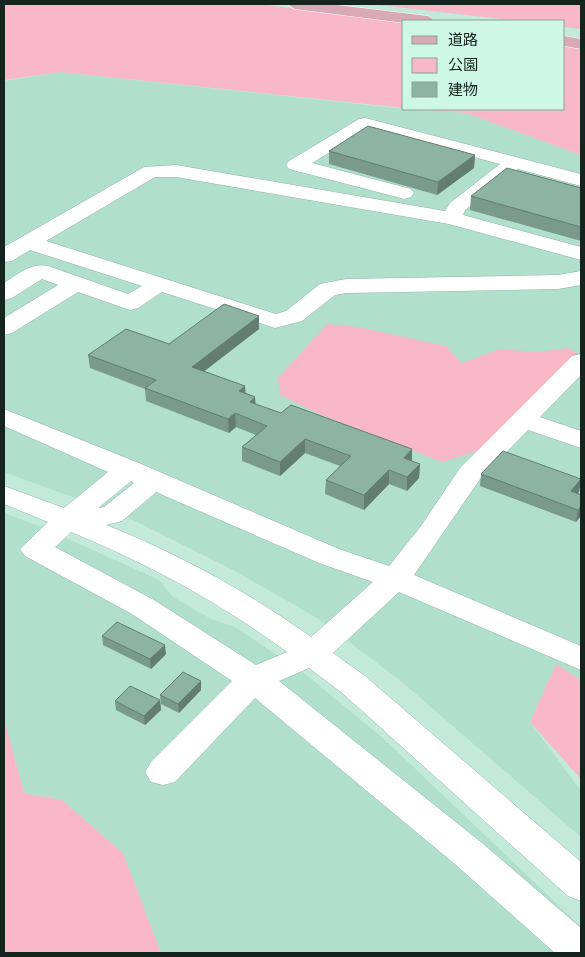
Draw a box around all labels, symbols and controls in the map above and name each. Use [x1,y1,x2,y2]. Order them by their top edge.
legend [402,20,565,110]
text: 道路 [448,31,478,49]
text: 公園 [448,56,478,74]
text: 建物 [448,81,478,99]

